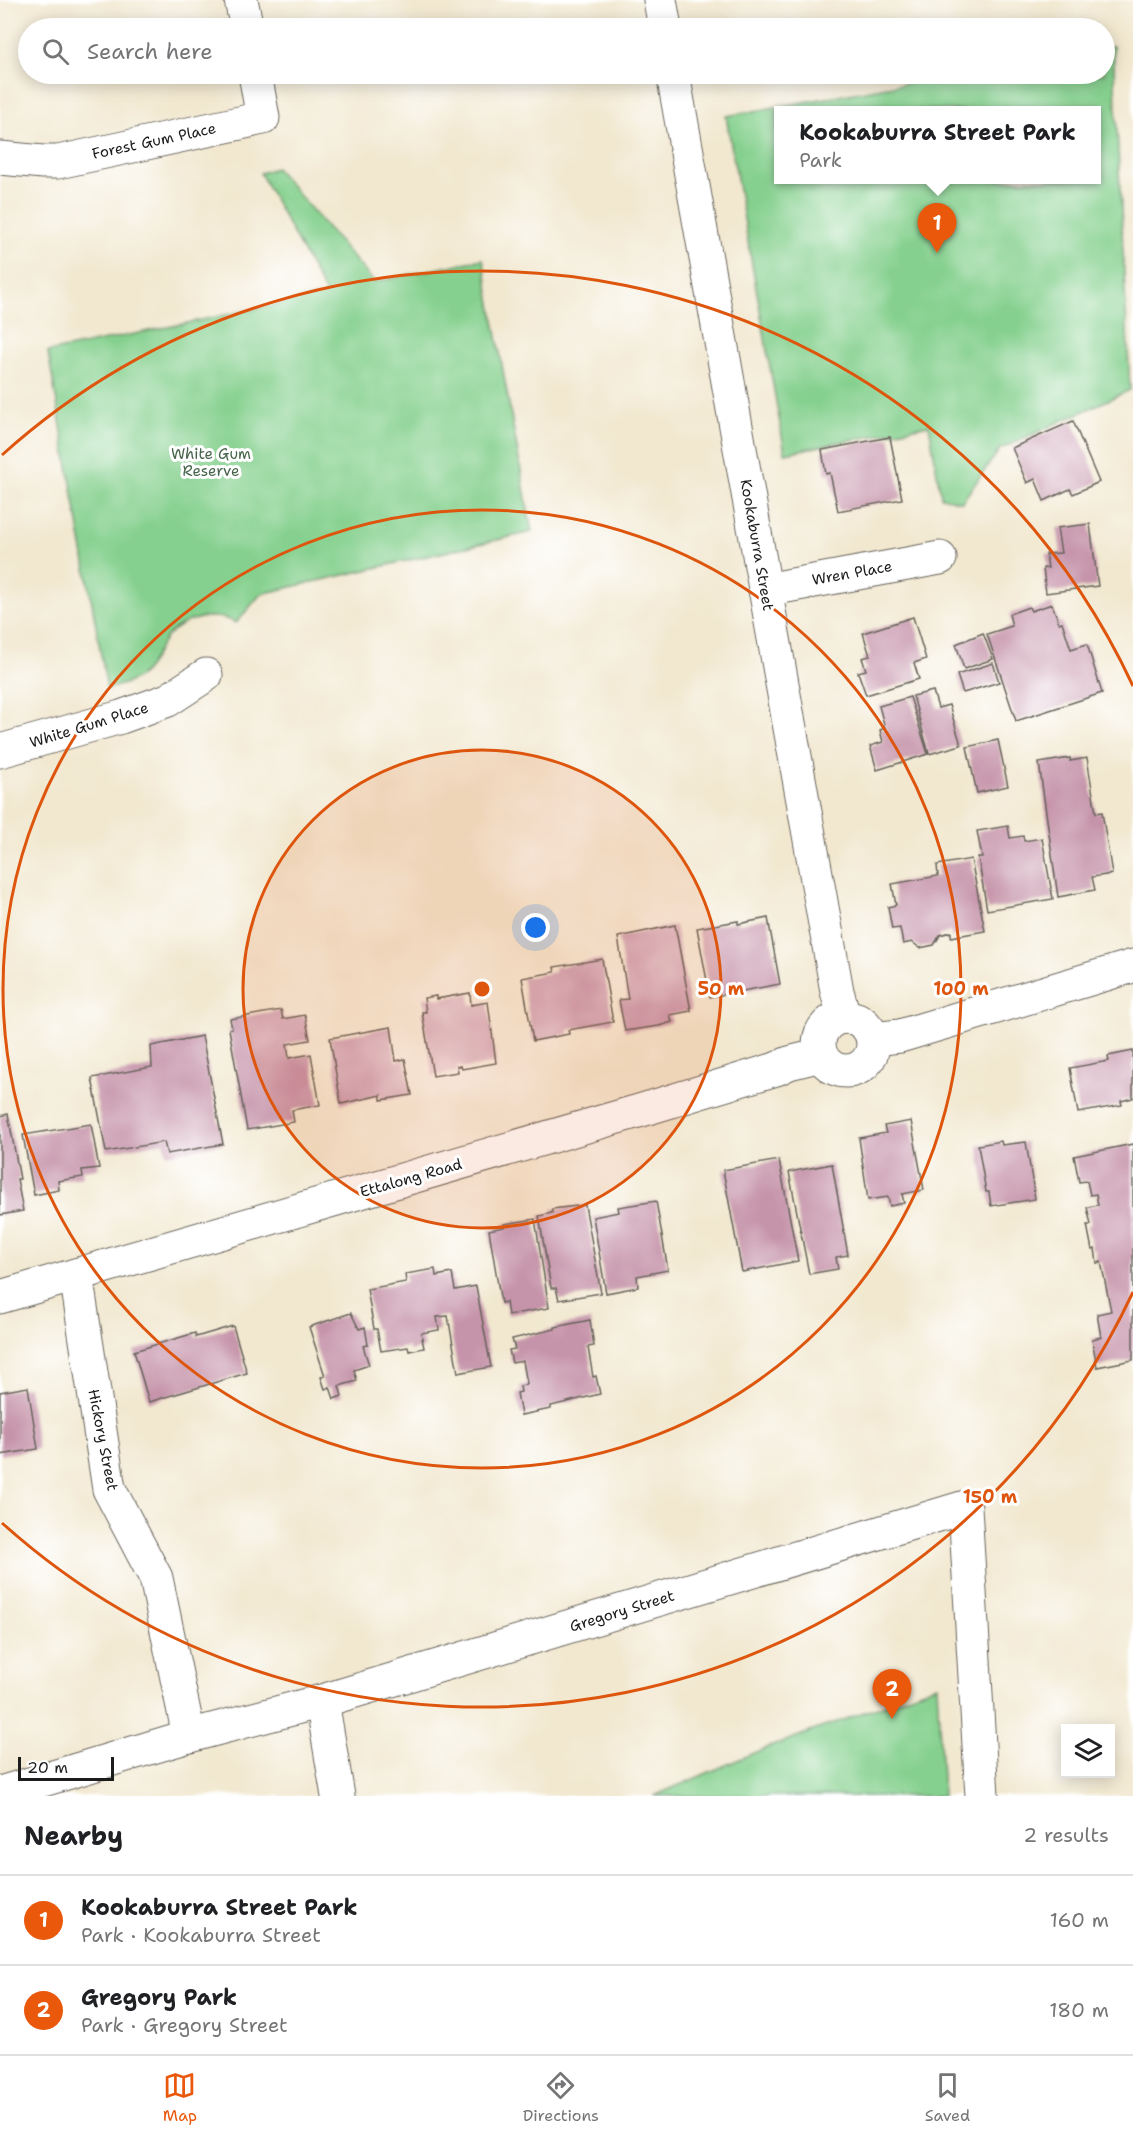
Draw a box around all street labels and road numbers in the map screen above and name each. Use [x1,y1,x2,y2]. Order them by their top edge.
street label: Forest Gum Place [90,118,218,164]
street label: Kookaburra Street [736,478,778,612]
street label: Wren Place [810,556,894,590]
street label: White Gum Place [27,697,151,753]
street label: Ettalong Road [358,1154,465,1202]
street label: Hickory Street [83,1387,123,1493]
street label: Gregory Street [567,1586,677,1636]

